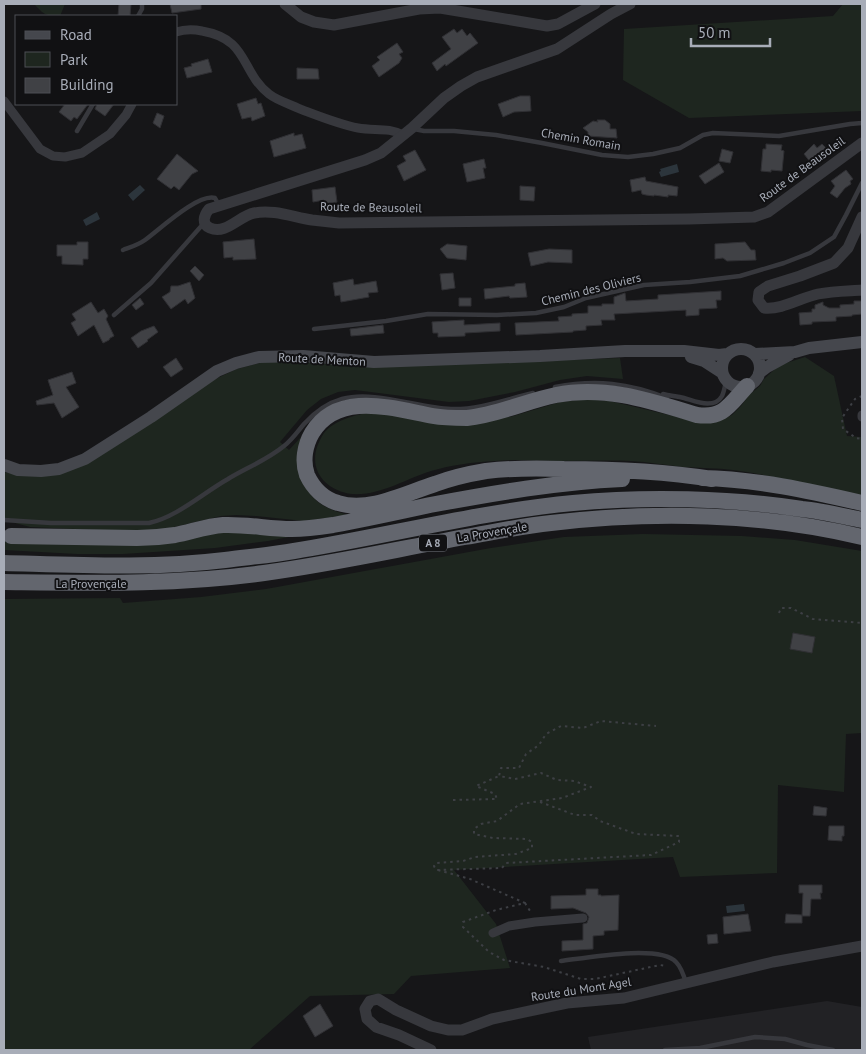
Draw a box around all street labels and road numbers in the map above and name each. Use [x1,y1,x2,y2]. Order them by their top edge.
street label: Chemin Romain [540,125,622,153]
street label: Route de Beausoleil [756,133,848,205]
street label: Route de Beausoleil [320,199,423,215]
street label: Chemin des Oliviers [540,269,642,309]
street label: Route de Menton [278,349,366,369]
street label: La Provençale [456,518,528,546]
road number: A 8 [419,534,447,552]
street label: La Provençale [55,576,127,591]
street label: Route du Mont Agel [530,974,633,1004]

